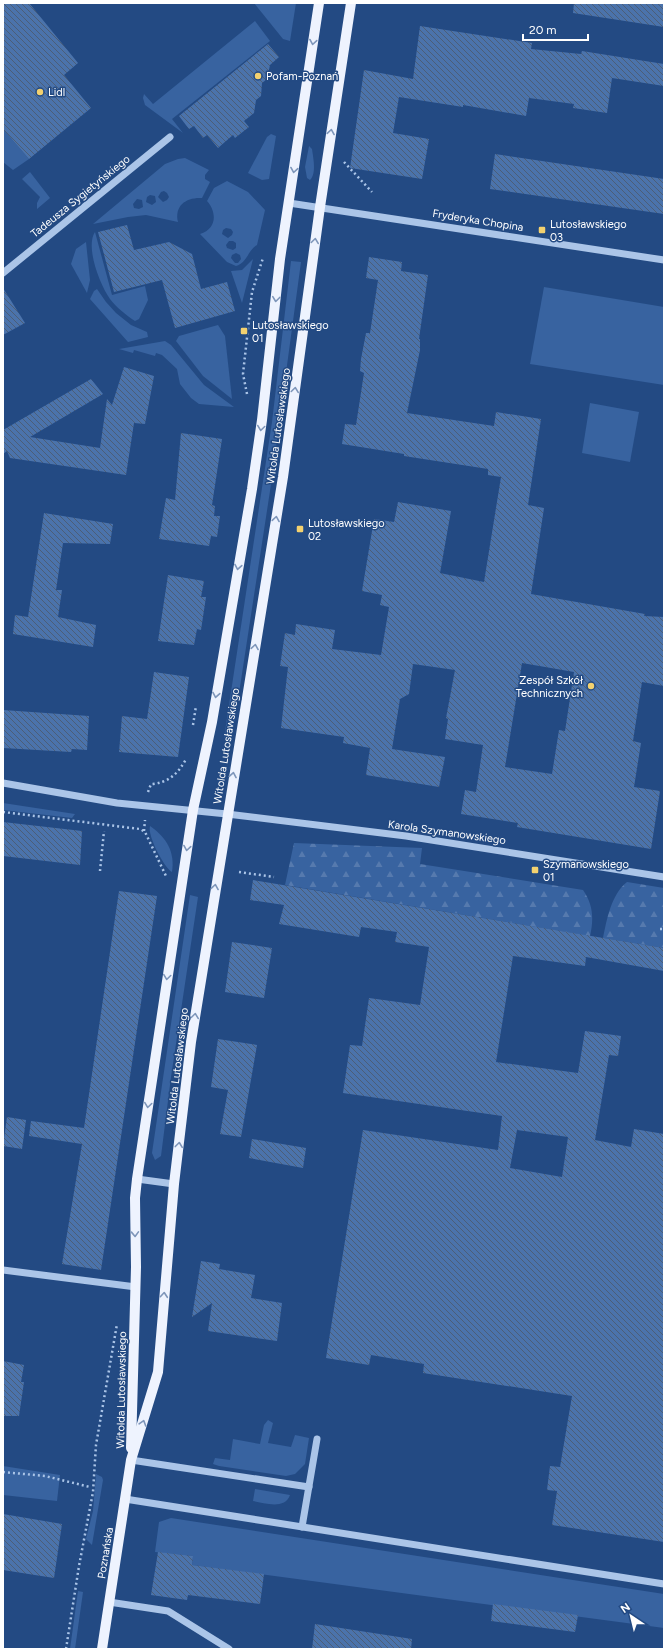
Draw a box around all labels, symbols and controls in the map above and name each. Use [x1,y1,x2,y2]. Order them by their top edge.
scale bar [523,16,588,42]
text: 20 m [529,23,557,37]
one-way arrow [309,38,318,45]
place label: Pofam-Poznań [266,70,338,83]
marker: Pofam-Poznań [253,71,263,81]
place label: Lidl [48,86,65,99]
marker: Lidl [35,87,45,97]
one-way arrow [326,129,335,135]
street label: Tadeusza Sygietyńskiego [28,152,133,240]
one-way arrow [290,167,299,173]
street label: Fryderyka Chopina [431,207,524,234]
place label: Lutosławskiego 03 [550,218,627,244]
marker: Lutosławskiego 03 [537,225,547,235]
one-way arrow [310,238,319,244]
one-way arrow [271,296,280,302]
place label: Lutosławskiego 01 [252,319,329,345]
marker: Lutosławskiego 01 [239,326,249,336]
street label: Witolda Lutosławskiego [264,367,293,485]
one-way arrow [290,387,299,393]
one-way arrow [257,425,266,431]
one-way arrow [271,516,280,522]
place label: Lutosławskiego 02 [308,517,385,543]
marker: Lutosławskiego 02 [295,524,305,534]
one-way arrow [235,563,243,570]
one-way arrow [250,644,258,650]
place label: Zespół Szkół Technicznych [516,674,583,700]
marker: Zespół Szkół Technicznych [586,681,596,691]
street label: Witolda Lutosławskiego [211,687,242,805]
one-way arrow [213,692,221,698]
one-way arrow [229,772,237,778]
street label: Karola Szymanowskiego [387,818,507,847]
one-way arrow [183,845,192,851]
place label: Szymanowskiego 01 [543,858,629,884]
marker: Szymanowskiego 01 [530,865,540,875]
one-way arrow [210,884,219,891]
one-way arrow [163,974,172,980]
street label: Witolda Lutosławskiego [164,1007,191,1125]
one-way arrow [190,1013,199,1019]
one-way arrow [144,1102,153,1109]
one-way arrow [174,1142,183,1148]
one-way arrow [131,1231,139,1237]
one-way arrow [160,1292,169,1298]
street label: Witolda Lutosławskiego [114,1331,129,1449]
one-way arrow [138,1420,147,1427]
street label: Poznańska [95,1526,116,1580]
north arrow [611,1596,651,1636]
text: N [618,1600,633,1616]

